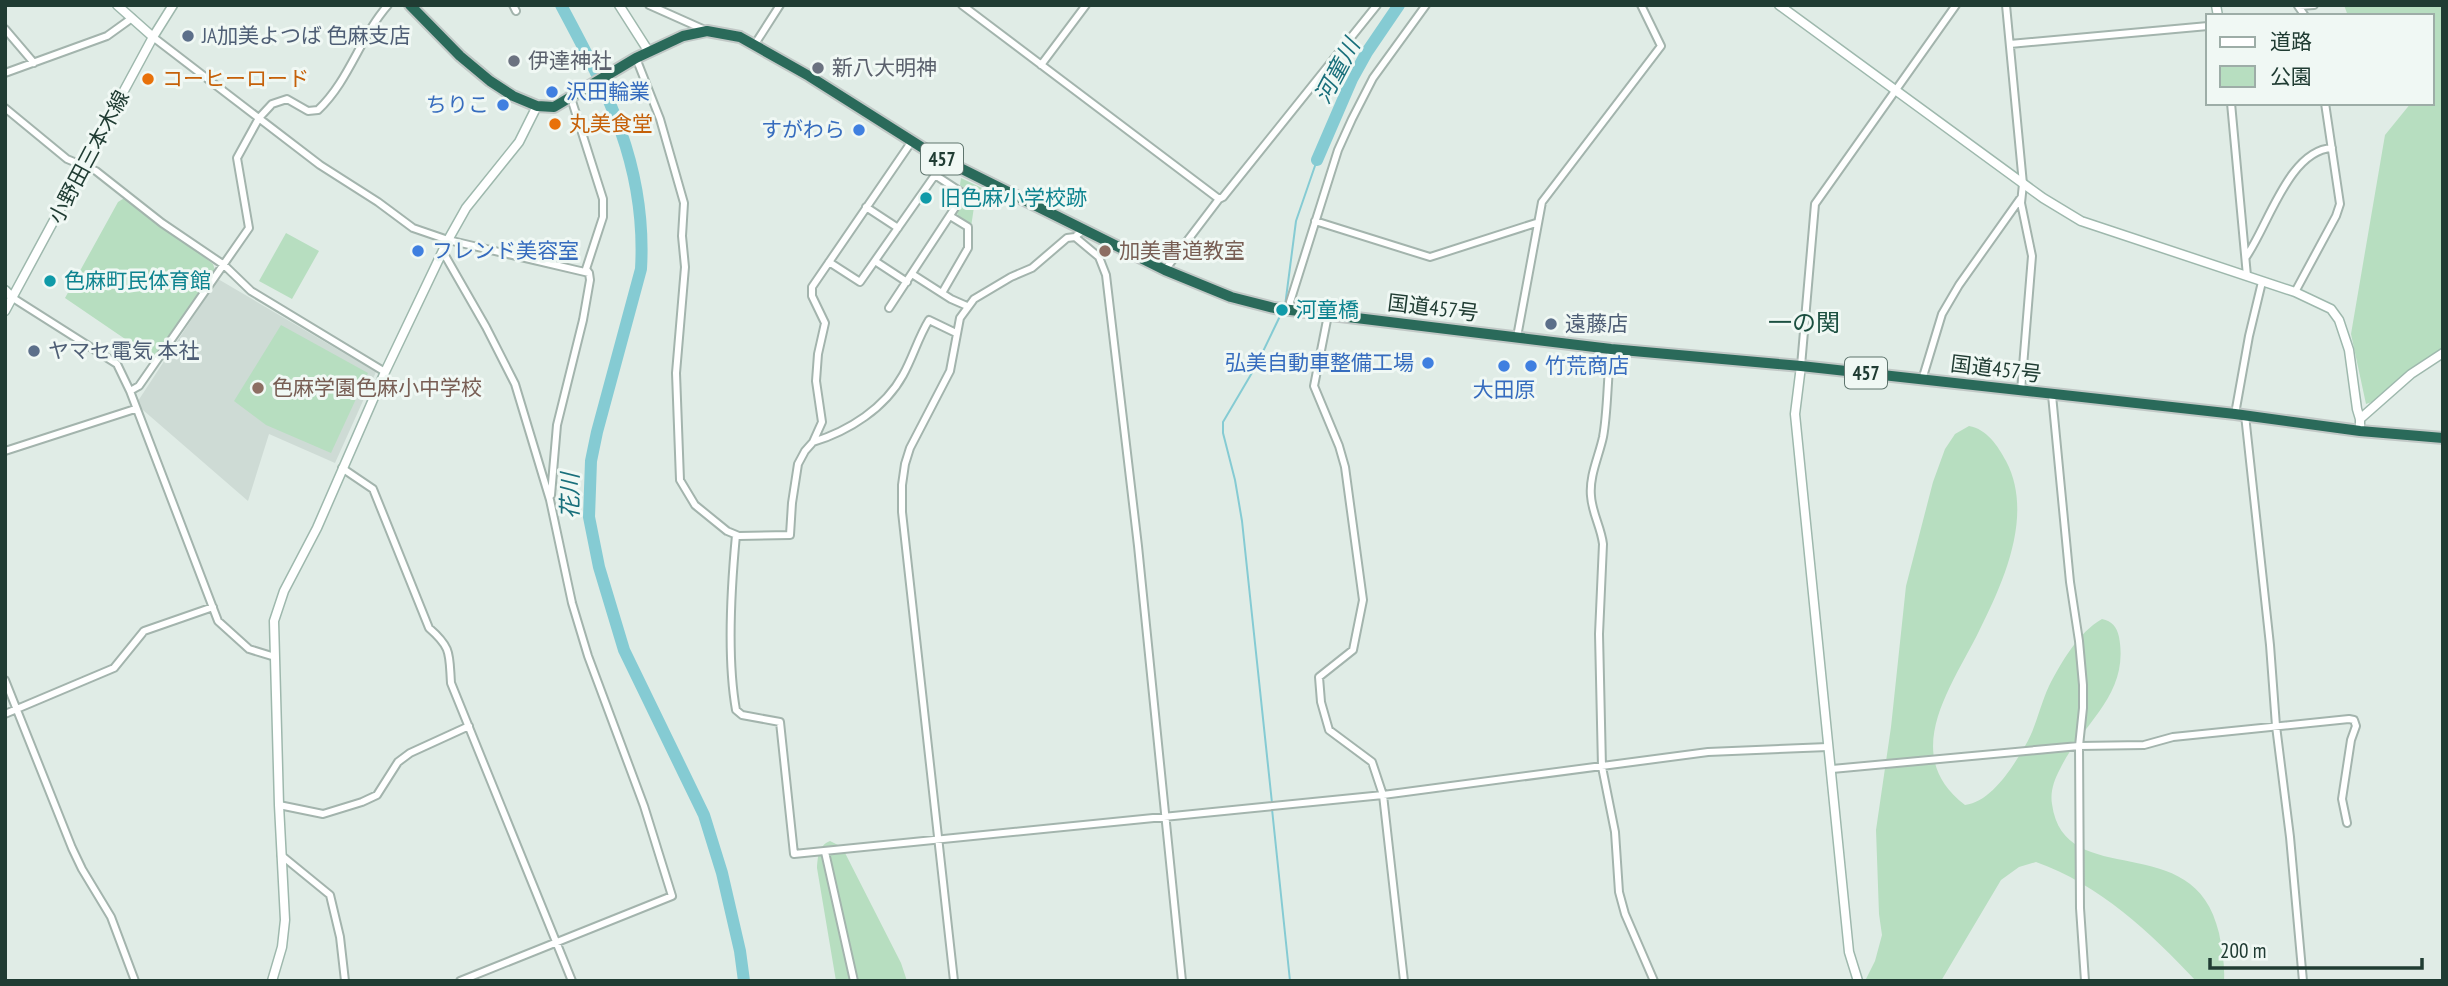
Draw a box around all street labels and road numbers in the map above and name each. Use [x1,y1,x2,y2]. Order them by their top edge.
street label: 小野田三本木線 [42,86,135,228]
road number: 457 [921,144,963,174]
street label: 国道457号 [1386,289,1480,326]
street label: 国道457号 [1949,350,2043,387]
road number: 457 [1845,358,1887,388]

